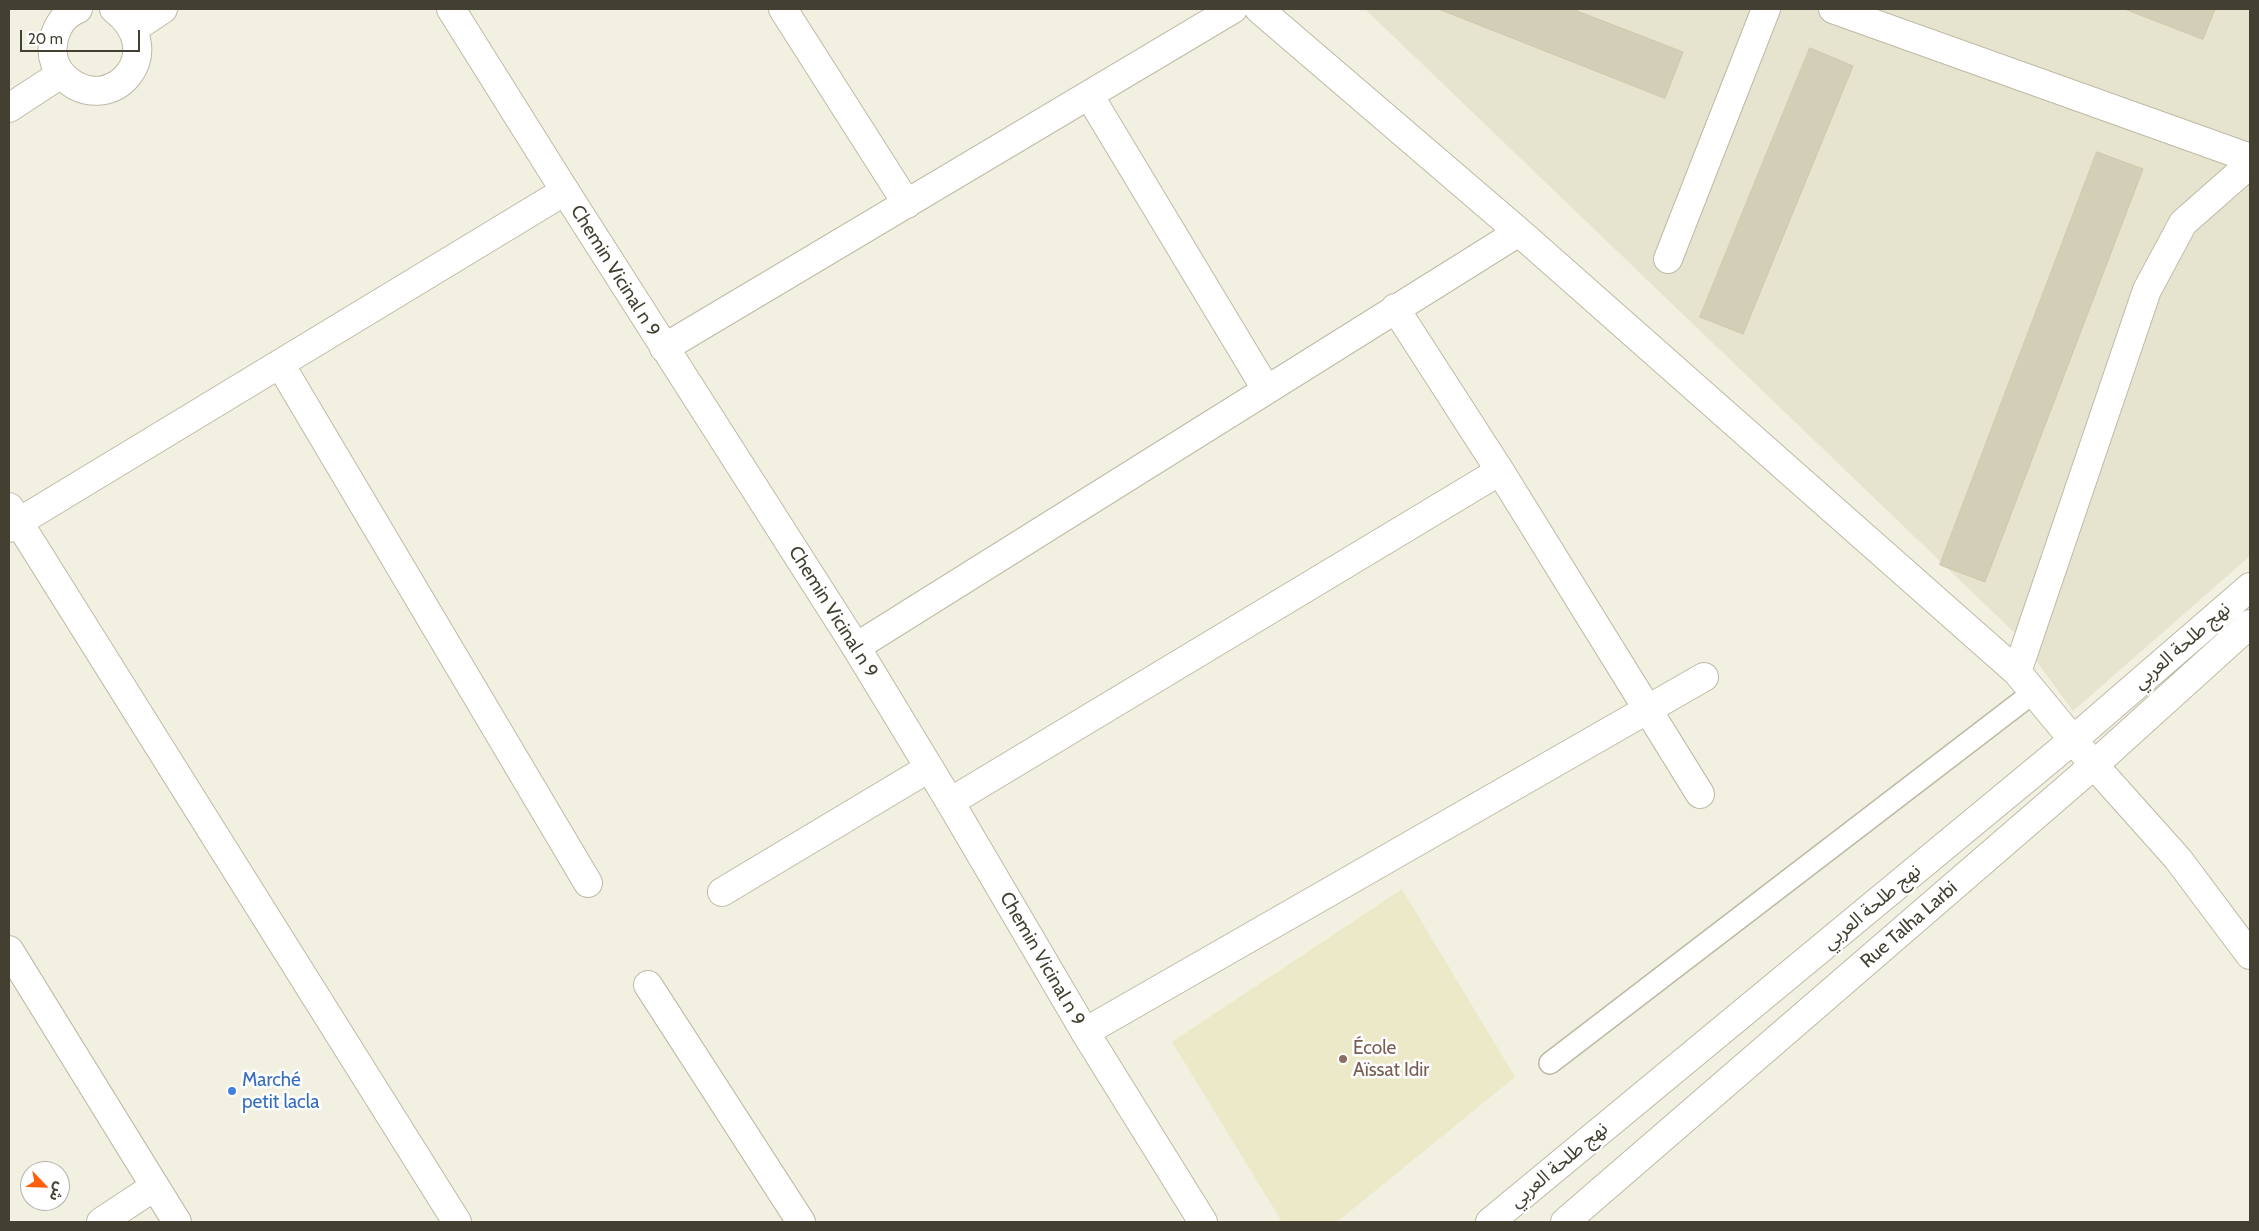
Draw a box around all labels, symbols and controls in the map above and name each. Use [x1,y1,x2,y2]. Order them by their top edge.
scale bar [22,20,142,52]
text: 20 m [28,30,63,48]
street label: Chemin Vicinal n 9 [565,201,665,341]
street label: Chemin Vicinal n 9 [783,542,883,682]
street label: نهج طلحة العربي [2129,598,2235,694]
street label: نهج طلحة العربي [1818,859,1926,955]
street label: Rue Talha Larbi [1856,877,1962,973]
street label: Chemin Vicinal n 9 [994,888,1090,1030]
place label: École Aïssat Idir [1353,1037,1429,1081]
marker: École Aïssat Idir [1337,1053,1349,1065]
place label: Marché petit lacla [242,1069,319,1113]
marker: Marché petit lacla [226,1085,238,1097]
street label: نهج طلحة العربي [1505,1117,1613,1213]
north arrow [20,1161,70,1211]
text: ش [46,1179,70,1204]

